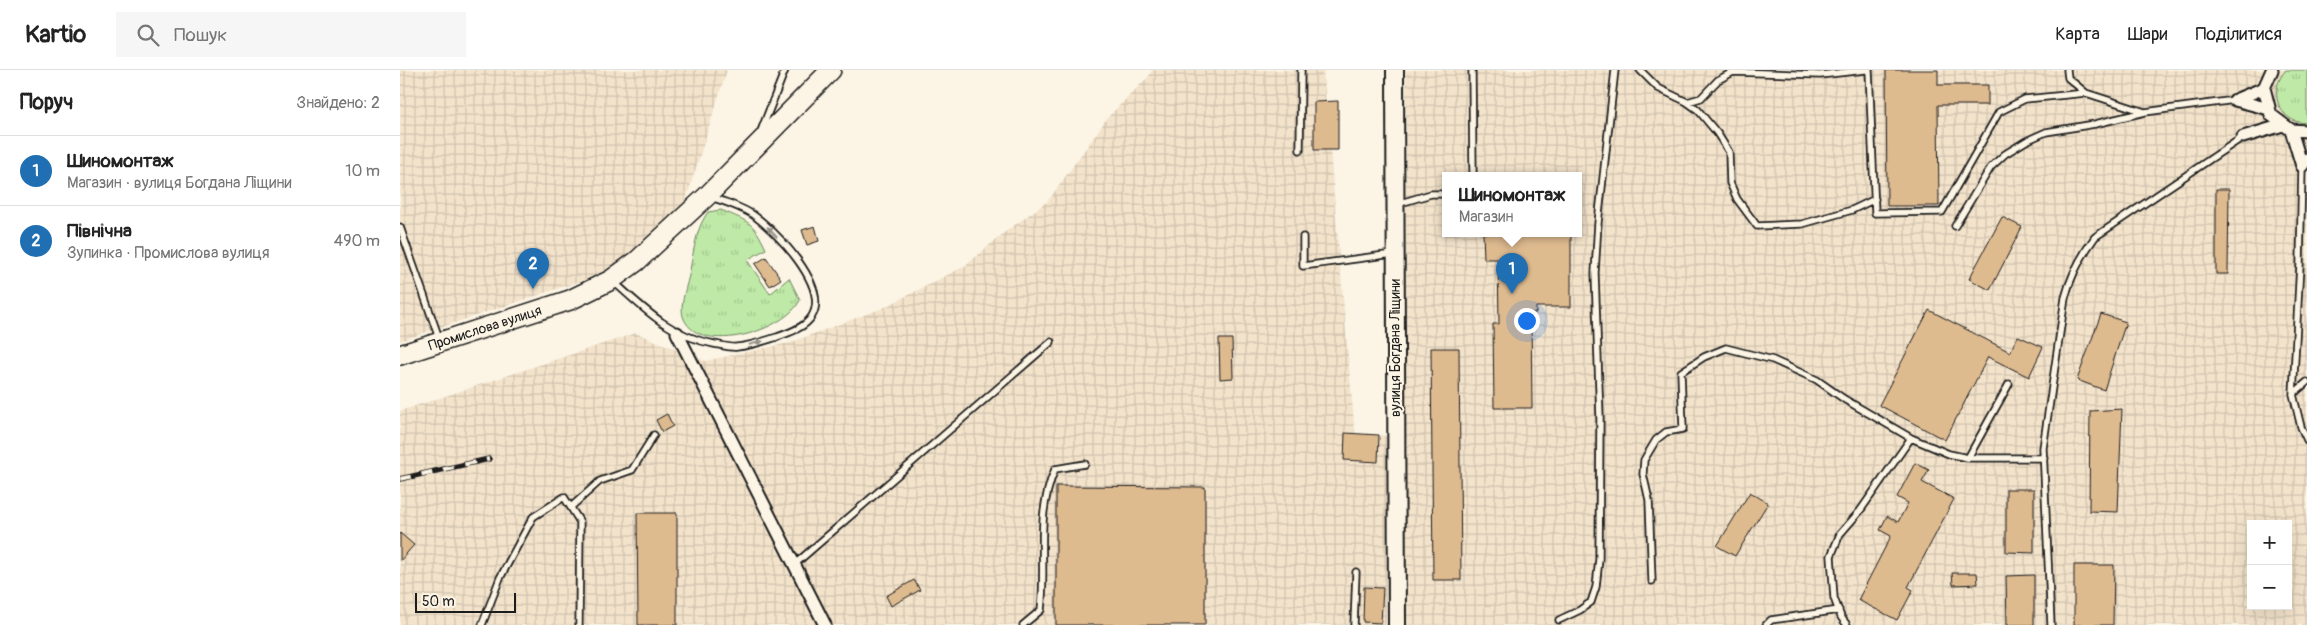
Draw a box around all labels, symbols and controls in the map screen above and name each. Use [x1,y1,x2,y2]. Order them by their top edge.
search box [116,12,466,57]
text: Kartio [25,20,86,49]
icon: search [134,21,162,49]
text: Пошук [174,23,227,47]
text: Карта [2055,23,2100,46]
text: Шари [2128,23,2167,46]
text: Поділитися [2195,23,2282,46]
text: Поруч [20,89,73,116]
text: Знайдено: 2 [297,93,380,113]
text: Шиномонтаж [67,149,173,173]
text: 1 [33,161,39,181]
text: 10 m [345,161,380,181]
popup [1442,172,1582,237]
text: Магазин · вулиця Богдана Ліщини [67,173,292,193]
text: Шиномонтаж [1459,183,1565,207]
text: Магазин [1459,207,1513,227]
text: Північна [67,219,132,243]
one-way arrow [766,226,778,238]
text: 2 [32,231,40,251]
text: 490 m [334,231,380,251]
text: Зупинка · Промислова вулиця [67,243,270,263]
pin: 2 [517,248,549,289]
pin: 1 [1496,253,1528,294]
street label: вулиця Богдана Ліщини [1387,279,1404,417]
street label: Промислова вулиця [426,302,544,354]
your location [1514,308,1540,334]
one-way arrow [749,339,764,347]
map controls [2247,520,2292,610]
button: + [2247,520,2292,565]
button: − [2247,565,2292,610]
scale bar [415,590,516,613]
text: 50 m [422,593,455,610]

